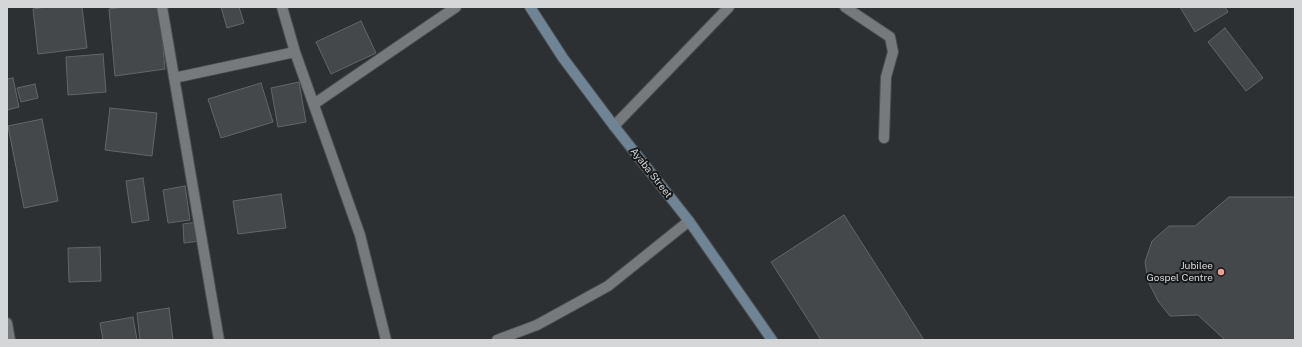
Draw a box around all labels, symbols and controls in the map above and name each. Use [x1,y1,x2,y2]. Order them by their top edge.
street label: Ayaba Street [628,146,674,200]
place label: Jubilee Gospel Centre [1146,260,1213,284]
marker: Jubilee Gospel Centre [1216,267,1226,277]

